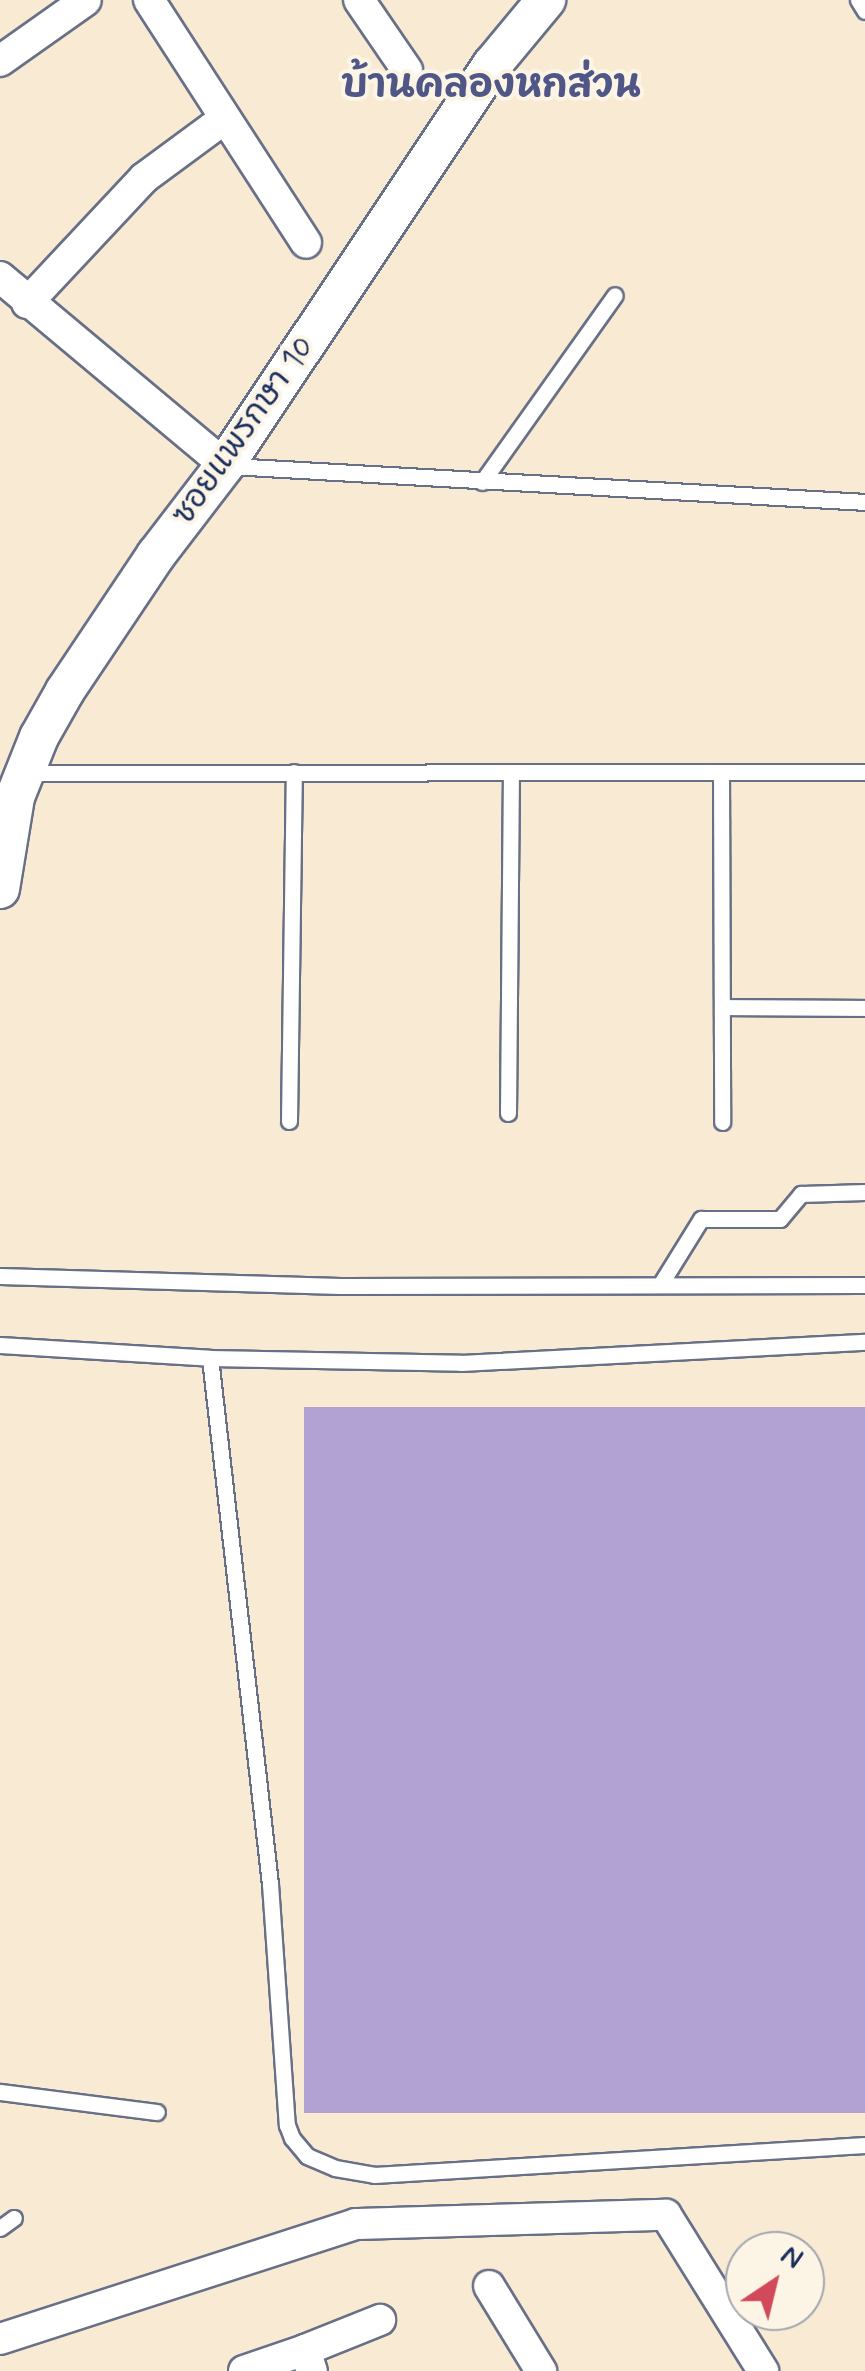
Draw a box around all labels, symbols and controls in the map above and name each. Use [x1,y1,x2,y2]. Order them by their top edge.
district label: บ้านคลองหกส่วน [341,63,641,109]
street label: ซอยแพรกษา 10 [165,329,323,533]
north arrow [725,2231,825,2331]
text: N [773,2237,810,2278]

